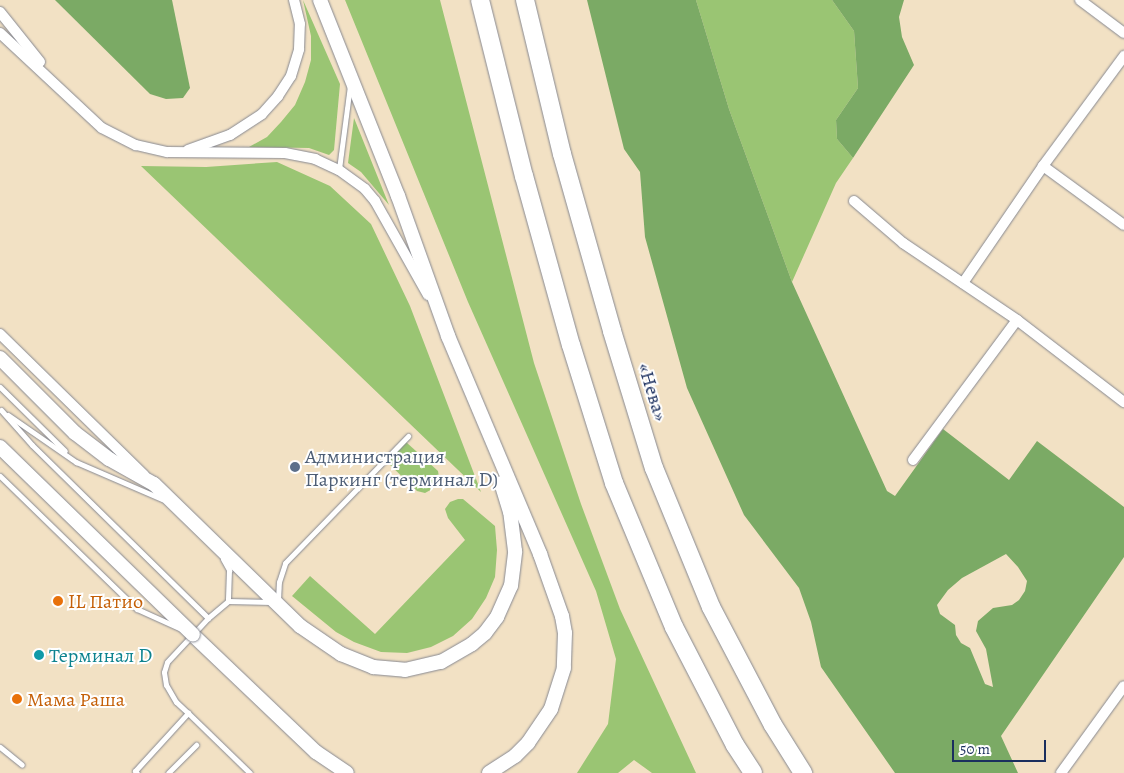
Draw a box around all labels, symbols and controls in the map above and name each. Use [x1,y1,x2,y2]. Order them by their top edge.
street label: «Нева» [633,360,673,424]
place label: Администрация Паркинг (терминал D) [305,444,498,491]
marker: Администрация Паркинг (терминал D) [289,461,301,473]
place label: IL Патио [68,589,143,613]
marker: IL Патио [52,595,64,607]
place label: Терминал D [49,643,152,667]
marker: Терминал D [33,649,45,661]
place label: Мама Раша [27,687,125,711]
marker: Мама Раша [11,693,23,705]
scale bar [954,730,1048,762]
text: 50 m [960,739,990,759]

